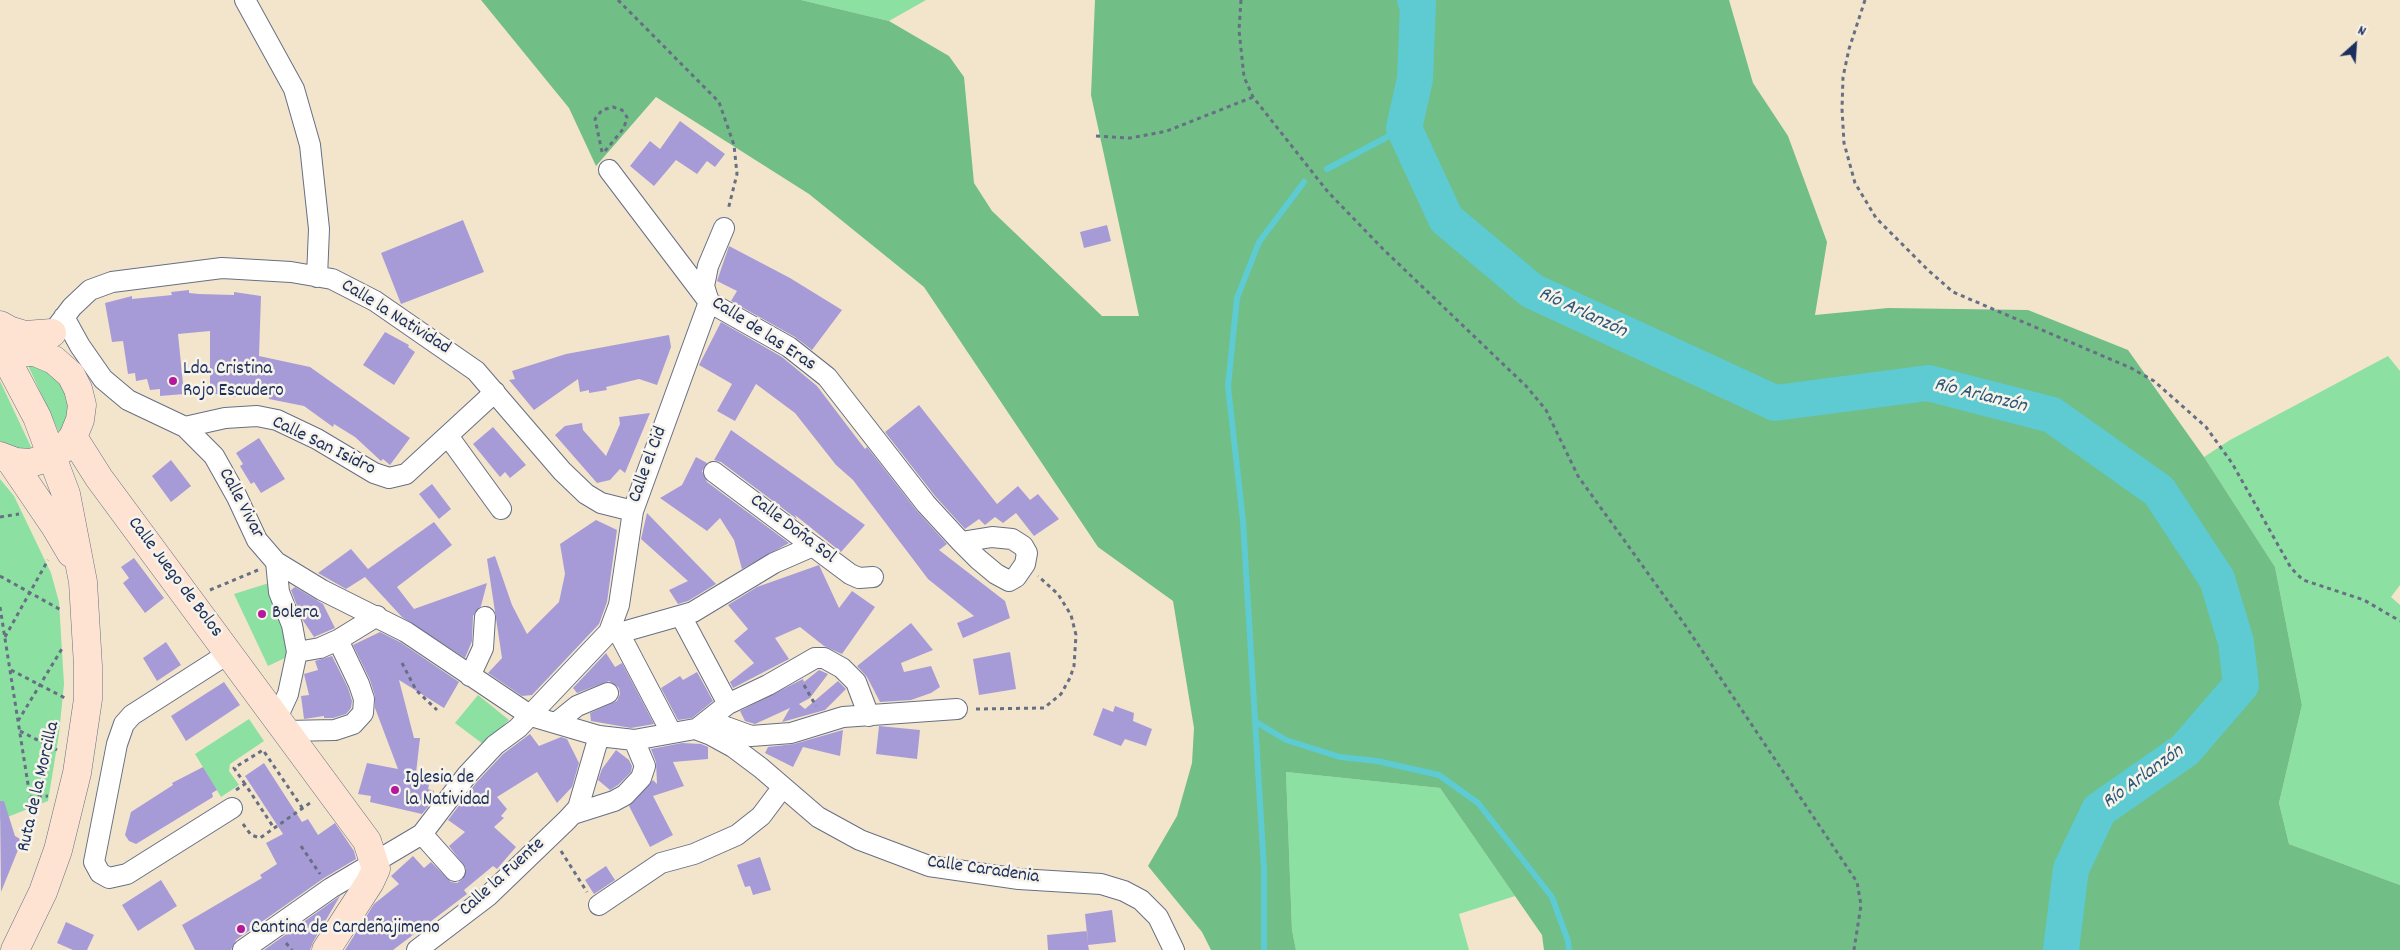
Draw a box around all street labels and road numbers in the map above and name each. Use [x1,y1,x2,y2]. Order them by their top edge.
street label: Calle la Natividad [336,275,454,361]
street label: Calle de las Eras [706,293,820,377]
street label: Calle San Isidro [268,412,378,482]
street label: Calle el Cid [625,424,673,506]
street label: Calle Vivar [212,465,268,543]
street label: Calle Doña Sol [745,490,839,570]
street label: Calle Juego de Bolos [121,513,227,643]
street label: Ruta de la Morcilla [14,720,66,854]
street label: Calle la Fuente [456,834,550,922]
street label: Calle Caradenia [926,852,1040,890]

